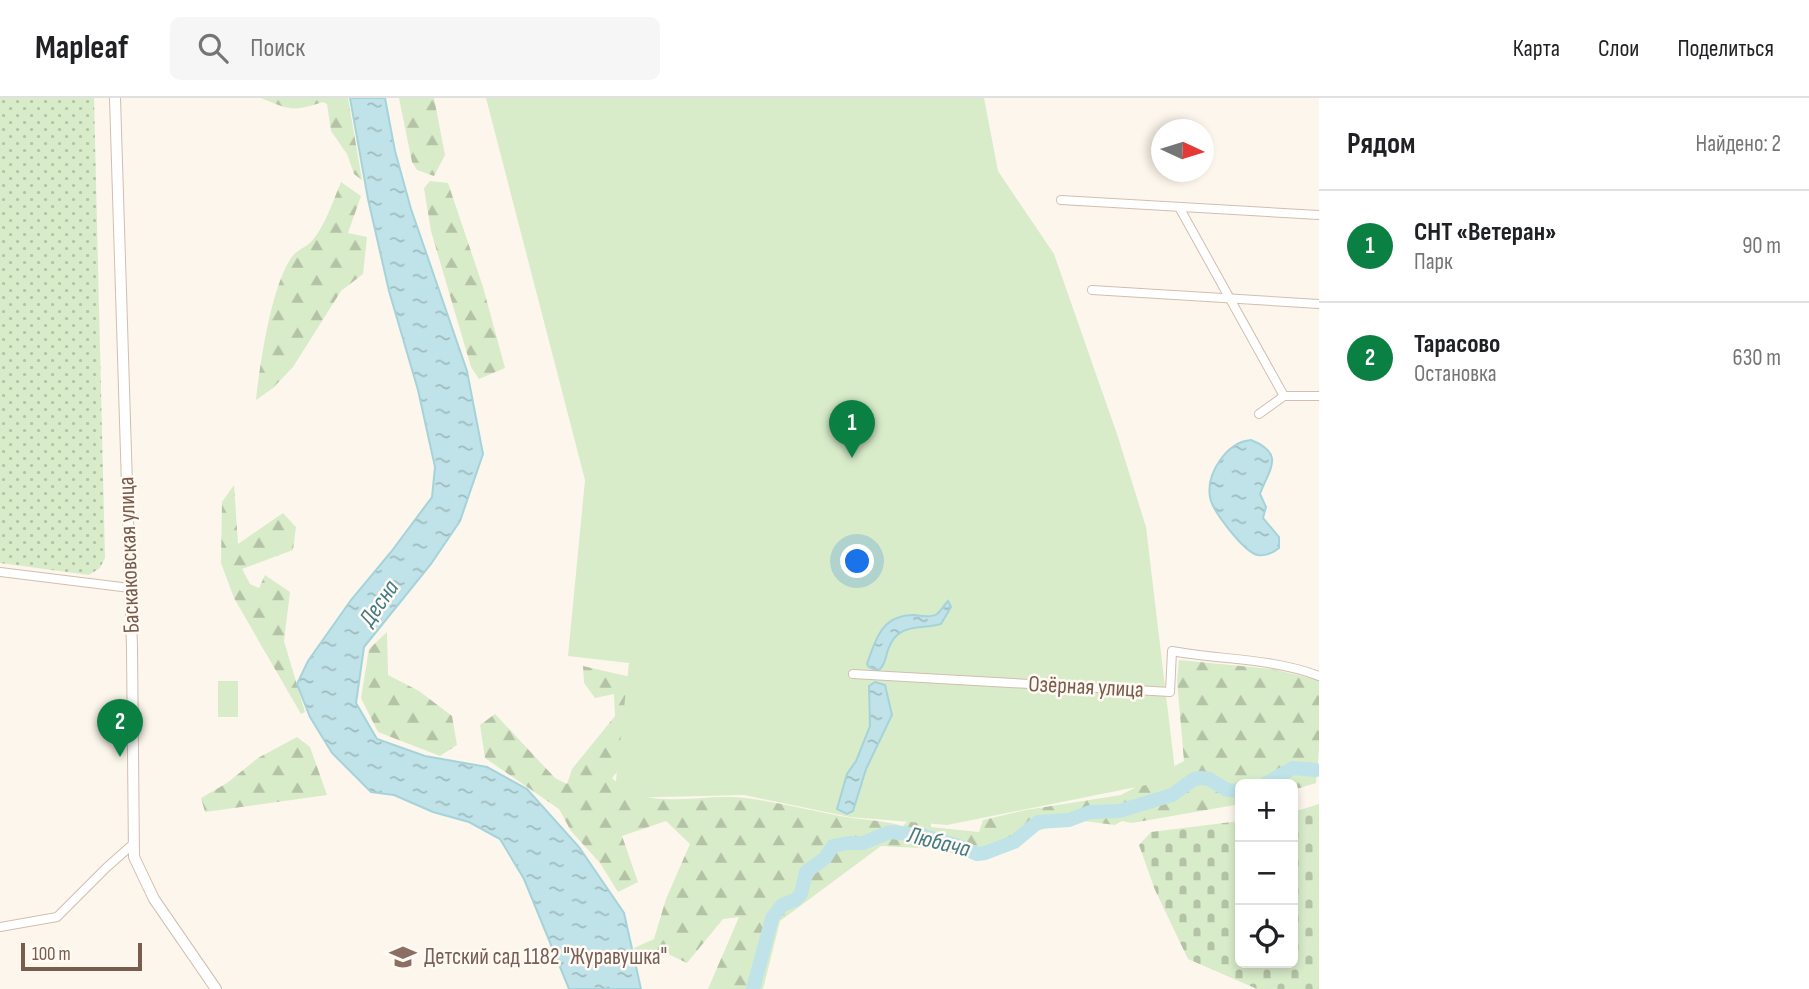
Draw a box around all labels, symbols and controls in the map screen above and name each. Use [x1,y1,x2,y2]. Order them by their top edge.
search box [170,17,660,80]
text: Mapleaf [35,28,128,68]
icon: search [194,29,232,67]
text: Поиск [250,33,305,64]
text: Карта [1513,34,1560,63]
text: Слои [1598,34,1639,63]
text: Поделиться [1677,34,1774,63]
north arrow [1151,119,1214,182]
text: Рядом [1347,126,1415,162]
text: Найдено: 2 [1695,130,1781,158]
text: СНТ «Ветеран» [1414,217,1556,248]
text: 1 [1365,232,1375,260]
text: 90 m [1742,232,1781,260]
text: Парк [1414,248,1453,276]
text: Тарасово [1414,329,1500,360]
text: 2 [1365,344,1375,372]
text: 630 m [1733,344,1781,372]
text: Остановка [1414,360,1497,388]
pin: 1 [829,400,875,458]
street label: Баскаковская улица [112,476,146,634]
your location [840,544,874,578]
water label: Десна [352,574,405,632]
street label: Озёрная улица [1028,670,1144,704]
pin: 2 [97,699,143,757]
map controls [1235,779,1298,968]
button: + [1235,779,1298,842]
water label: Любача [904,820,973,864]
button: − [1235,842,1298,905]
button: locate [1235,905,1298,968]
scale bar [21,940,142,972]
school or university icon: Детский сад 1182 "Журавушка" [388,942,418,972]
text: 100 m [32,943,71,966]
place label: Детский сад 1182 "Журавушка" [424,943,667,971]

